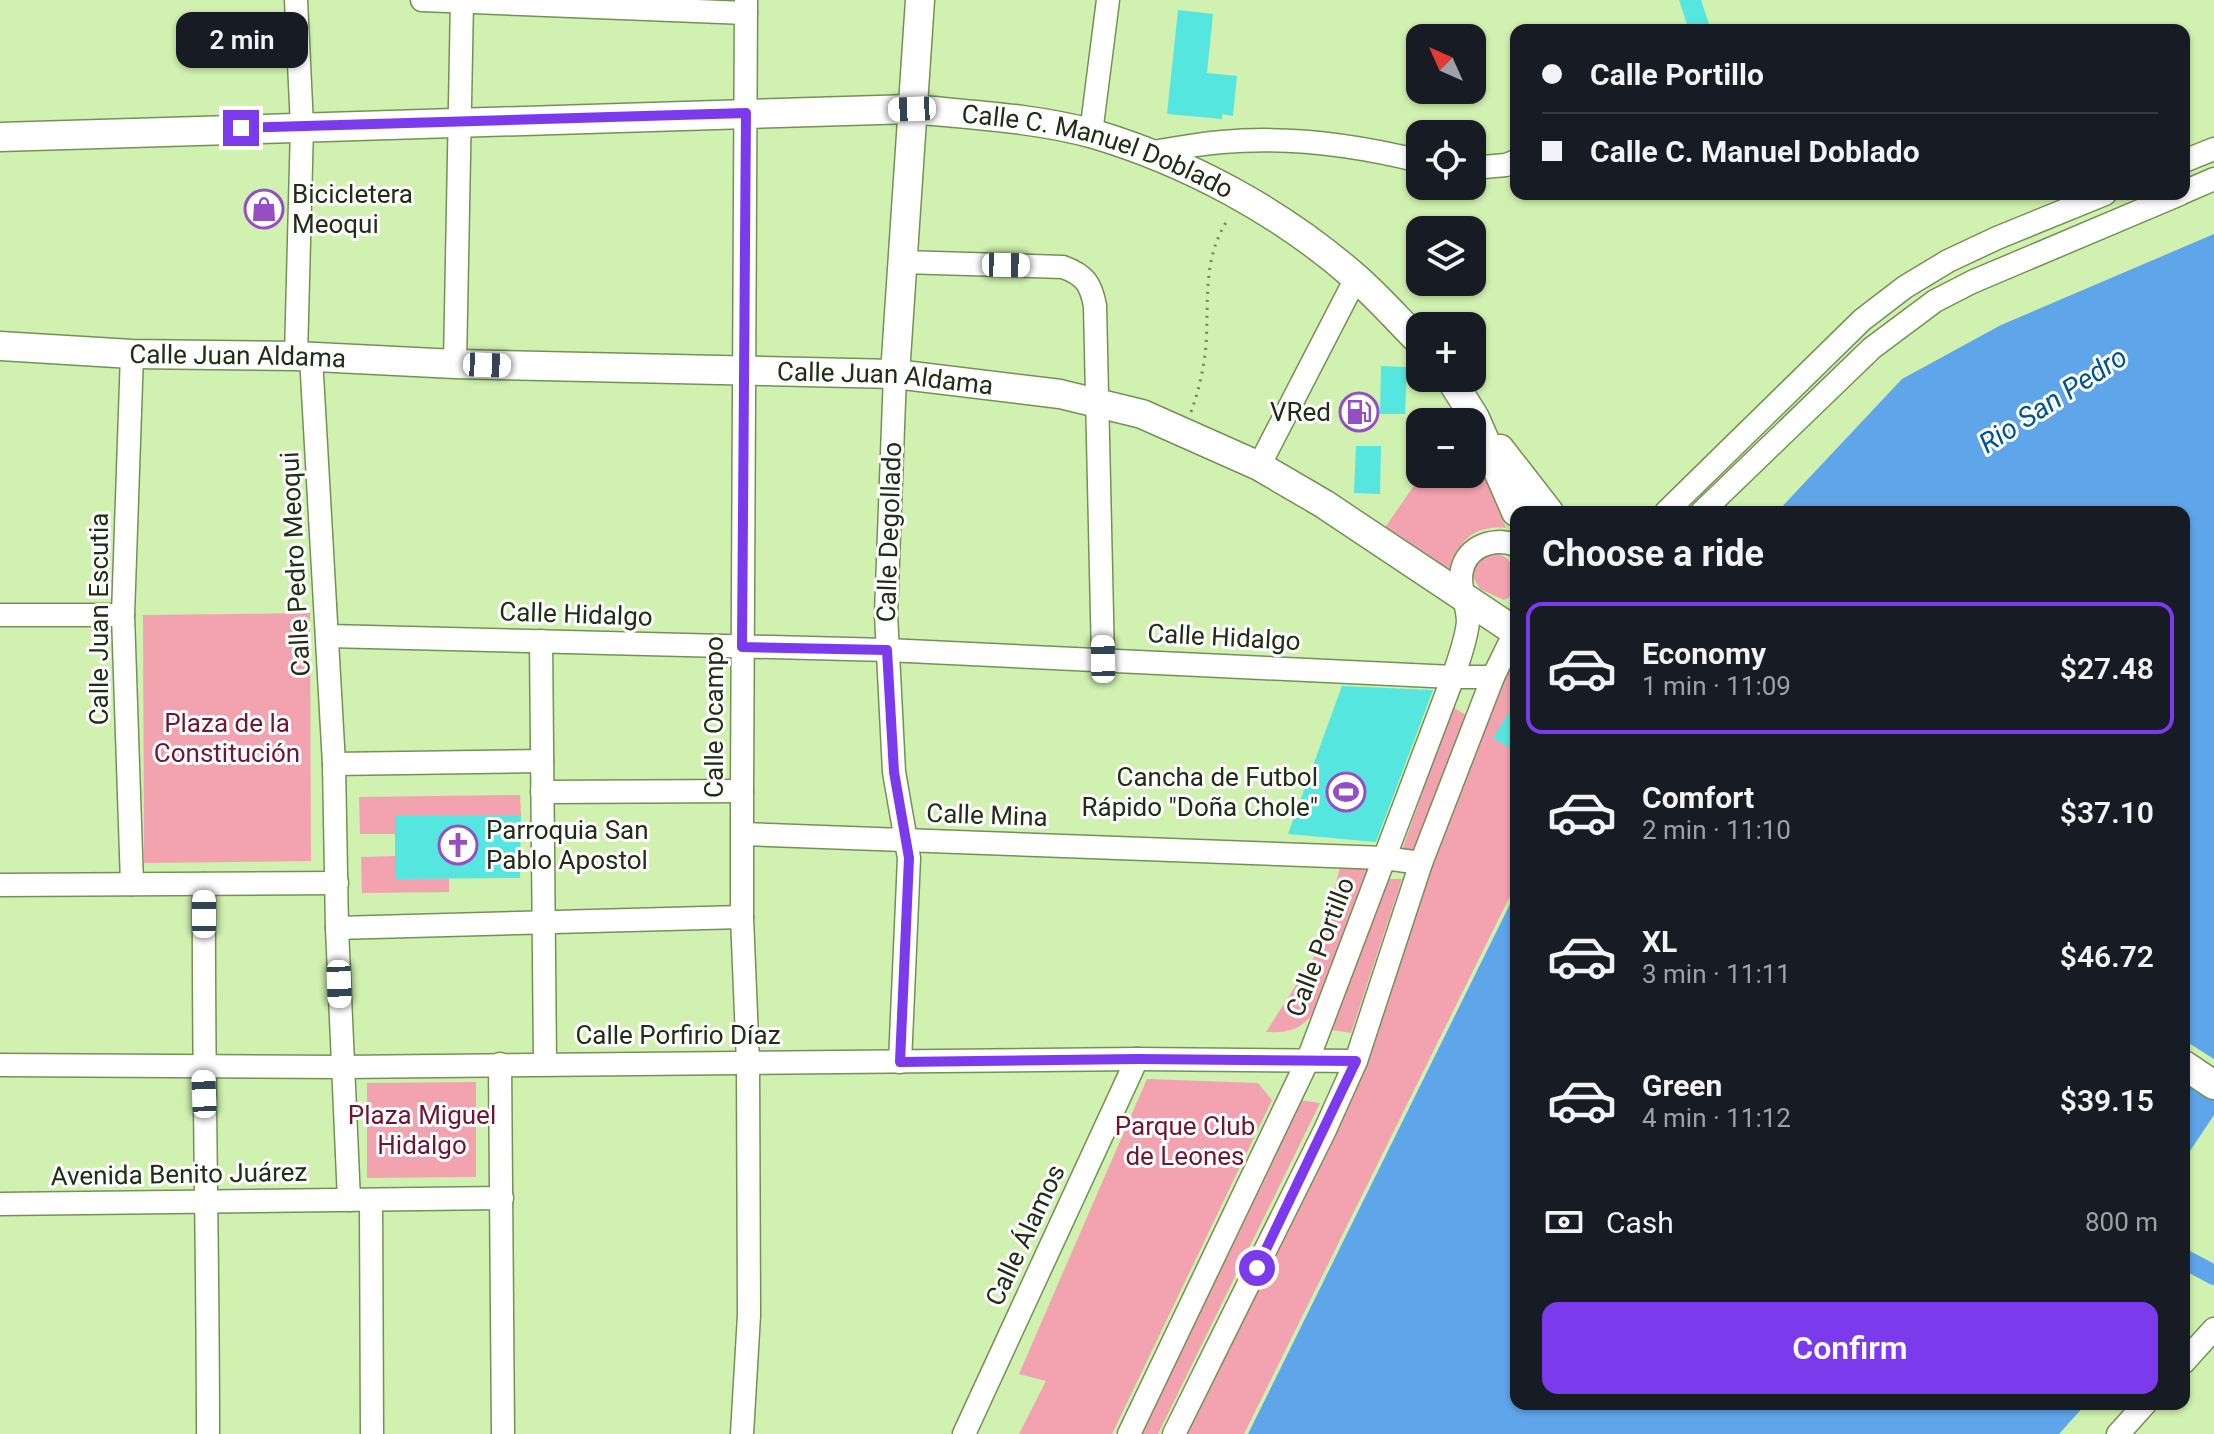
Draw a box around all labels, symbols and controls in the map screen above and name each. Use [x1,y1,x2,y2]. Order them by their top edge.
callout: 2 min [175,12,307,68]
north arrow [1406,24,1486,104]
map controls [1406,24,1486,488]
text: 2 min [209,25,275,55]
text: Calle Portillo [1590,57,1764,92]
car [888,96,936,122]
street label: Calle C. Manuel Doblado [961,99,1238,204]
route end [223,110,259,146]
button: locate [1406,120,1486,200]
text: Calle C. Manuel Doblado [1590,134,1920,169]
place label: Bicicletera Meoqui [292,179,413,239]
shop icon: Bicicletera Meoqui [243,188,285,230]
button: layers [1406,216,1486,296]
car [982,253,1030,277]
button: + [1406,312,1486,392]
street label: Calle Juan Aldama [129,339,347,374]
water label: Rio San Pedro [1973,340,2133,460]
car [463,352,511,378]
street label: Calle Juan Aldama [777,356,995,401]
fuel station icon: VRed [1338,391,1380,433]
place label: VRed [1270,397,1331,427]
button: − [1406,408,1486,488]
street label: Calle Degollado [871,441,907,623]
street label: Calle Pedro Meoqui [274,451,316,677]
street label: Calle Juan Escutia [84,513,114,725]
text: Choose a ride [1542,533,1764,575]
street label: Calle Hidalgo [499,596,653,632]
street label: Calle Hidalgo [1147,618,1301,656]
icon: car [1546,632,1618,704]
car [1091,635,1115,683]
street label: Calle Ocampo [699,636,729,798]
text: Economy [1642,636,1766,671]
text: $27.48 [2060,651,2154,686]
text: 1 min · 11:09 [1642,671,1791,701]
park label: Plaza de la Constitución [154,708,300,768]
place label: Cancha de Futbol Rápido "Doña Chole" [1081,762,1318,822]
sports icon: Cancha de Futbol Rápido "Doña Chole" [1325,771,1367,813]
icon: car [1546,776,1618,848]
text: Comfort [1642,780,1754,815]
text: $37.10 [2060,795,2154,830]
street label: Calle Mina [926,798,1048,832]
place label: Parroquia San Pablo Apostol [486,815,649,875]
text: 2 min · 11:10 [1642,815,1791,845]
church icon: Parroquia San Pablo Apostol [437,824,479,866]
street label: Calle Portillo [1280,873,1360,1021]
car [192,890,216,938]
icon: car [1546,920,1618,992]
text: XL [1642,924,1677,959]
text: $46.72 [2060,939,2154,974]
text: 3 min · 11:11 [1642,959,1791,989]
car [326,960,352,1008]
street label: Calle Porfirio Díaz [575,1020,781,1050]
icon: car [1546,1064,1618,1136]
text: Green [1642,1068,1722,1103]
car [191,1070,217,1118]
text: $39.15 [2060,1083,2154,1118]
park label: Plaza Miguel Hidalgo [348,1100,496,1160]
text: 4 min · 11:12 [1642,1103,1791,1133]
park label: Parque Club de Leones [1115,1111,1255,1171]
street label: Avenida Benito Juárez [50,1157,308,1191]
street label: Calle Álamos [979,1160,1071,1310]
icon: cash [1542,1200,1586,1244]
text: Cash [1606,1205,1674,1240]
text: 800 m [2085,1207,2158,1237]
route start [1239,1250,1275,1286]
button: Confirm [1542,1302,2158,1394]

